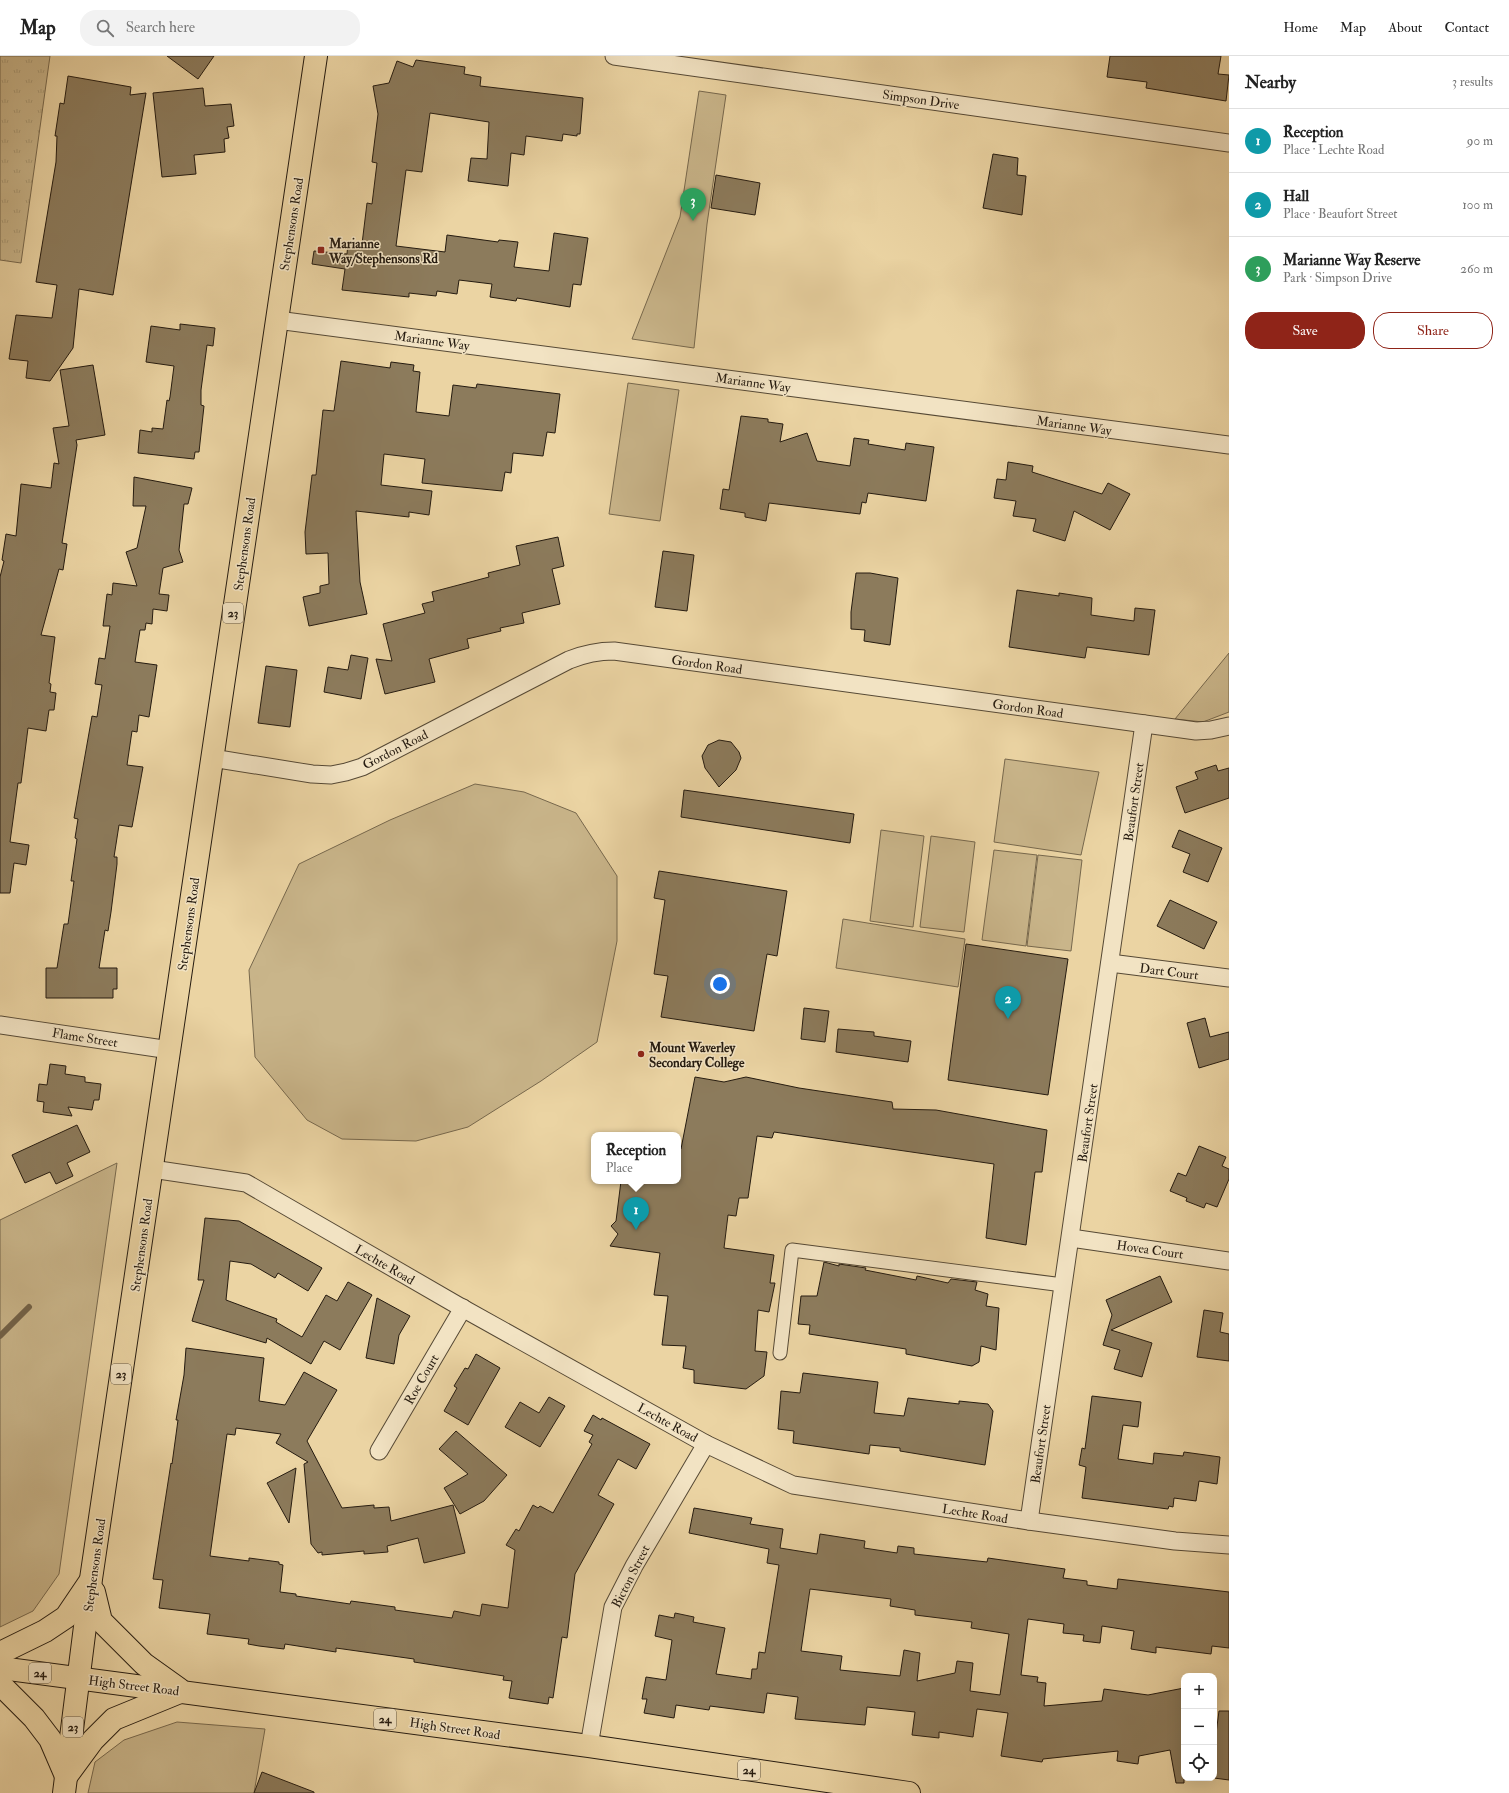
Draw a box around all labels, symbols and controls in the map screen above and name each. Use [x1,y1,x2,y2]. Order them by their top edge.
search box [80,10,360,46]
text: Map [20,16,56,40]
icon: search [94,17,116,39]
text: Search here [126,18,195,37]
text: Home [1283,19,1318,36]
text: Map [1340,19,1366,36]
text: About [1388,19,1422,36]
text: Contact [1444,19,1489,36]
text: Nearby [1245,72,1296,93]
text: 3 results [1452,74,1493,90]
street label: Simpson Drive [881,87,961,114]
text: Reception [1283,123,1344,142]
text: 1 [1256,133,1260,149]
text: 90 m [1467,133,1493,149]
text: Place · Lechte Road [1283,142,1384,158]
street label: Stephensons Road [277,176,308,272]
text: Hall [1283,187,1309,206]
pin: 3 [680,188,706,221]
text: 2 [1255,197,1261,213]
text: 100 m [1462,197,1493,213]
text: Place · Beaufort Street [1283,206,1398,222]
place label: Marianne Way/Stephensons Rd [328,236,439,268]
marker: Marianne Way/Stephensons Rd [316,245,326,255]
text: Marianne Way Reserve [1283,251,1421,270]
text: 3 [1256,261,1261,277]
text: 260 m [1460,261,1493,277]
text: Park · Simpson Drive [1283,270,1392,286]
button: Save [1245,312,1365,349]
button: Share [1373,312,1493,349]
street label: Marianne Way [393,328,471,355]
street label: Marianne Way [714,370,792,397]
street label: Marianne Way [1035,413,1113,440]
street label: Stephensons Road [231,496,261,592]
road number: 23 [223,603,243,623]
street label: Gordon Road [670,652,744,678]
street label: Gordon Road [991,696,1065,722]
street label: Gordon Road [360,726,431,773]
street label: Beaufort Street [1121,762,1147,843]
street label: Stephensons Road [175,876,205,972]
street label: Dart Court [1138,960,1199,984]
your location [710,974,730,994]
pin: 2 [995,986,1021,1019]
street label: Flame Street [51,1025,119,1051]
place label: Mount Waverley Secondary College [648,1040,745,1072]
marker: Mount Waverley Secondary College [636,1049,646,1059]
street label: Beaufort Street [1075,1083,1101,1164]
popup [591,1132,681,1184]
text: Reception [606,1141,666,1160]
text: Place [606,1160,633,1176]
street label: Stephensons Road [128,1197,158,1293]
pin: 1 [623,1197,649,1230]
street label: Hovea Court [1115,1237,1184,1263]
street label: Lechte Road [352,1241,418,1289]
street label: Roe Court [401,1352,443,1407]
road number: 23 [111,1364,131,1384]
street label: Lechte Road [635,1400,701,1446]
street label: Beaufort Street [1028,1404,1054,1485]
street label: Lechte Road [941,1501,1009,1527]
street label: Stephensons Road [81,1517,111,1613]
street label: Bicton Street [608,1542,654,1611]
road number: 24 [29,1663,51,1683]
street label: High Street Road [88,1672,181,1700]
map controls [1181,1673,1217,1781]
button: + [1181,1673,1217,1709]
road number: 24 [374,1709,396,1729]
button: − [1181,1709,1217,1745]
street label: High Street Road [409,1715,502,1743]
road number: 23 [63,1717,83,1737]
button: locate [1181,1745,1217,1781]
road number: 24 [738,1760,760,1780]

